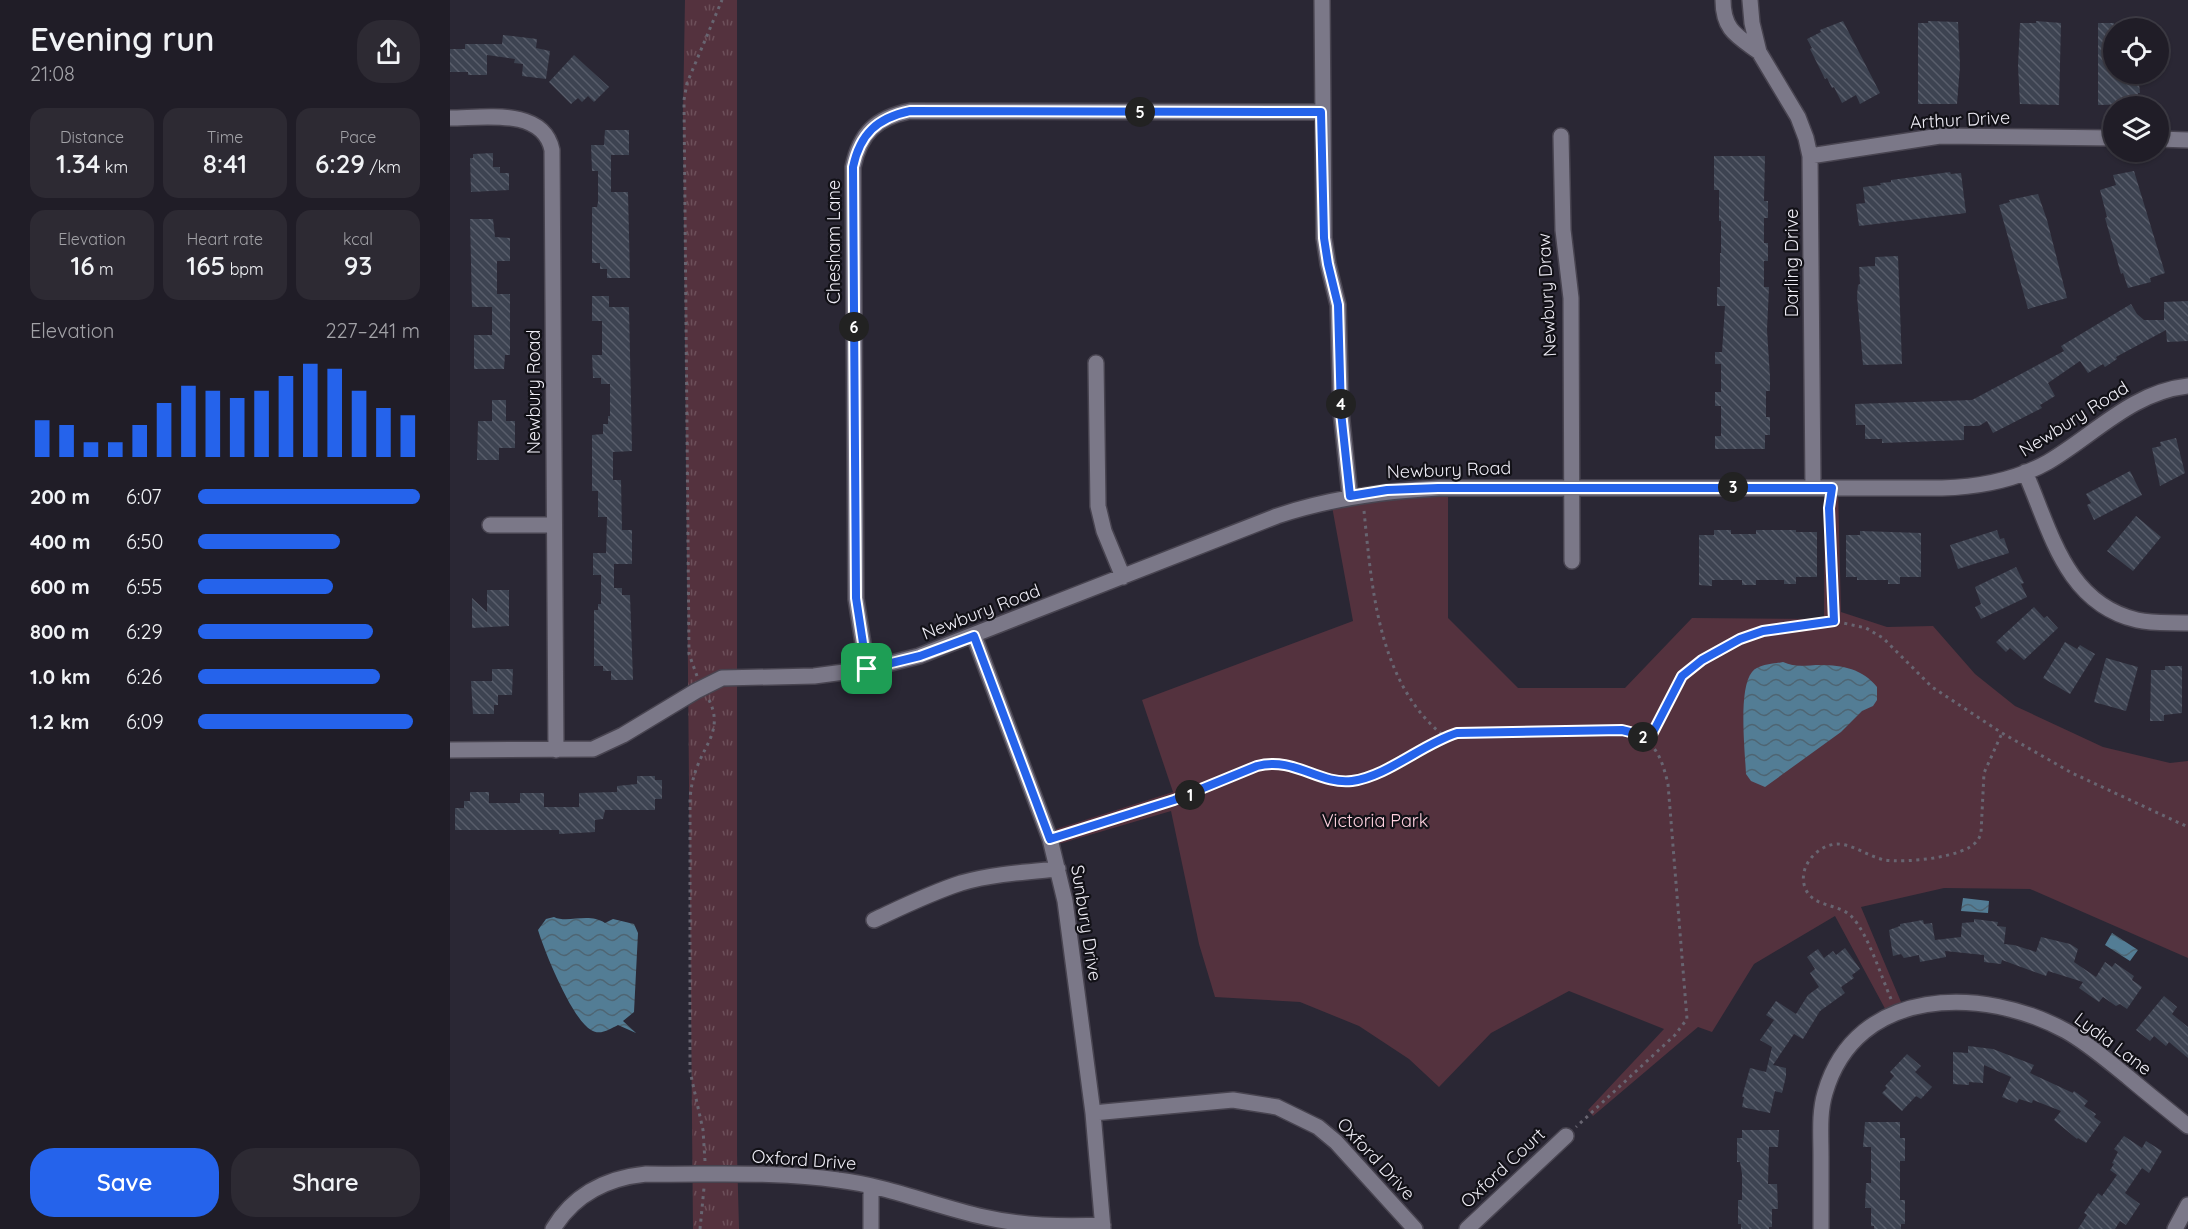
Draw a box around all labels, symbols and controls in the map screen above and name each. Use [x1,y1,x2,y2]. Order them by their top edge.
text: Evening run [30,18,215,59]
map controls [2103,18,2169,162]
button: locate [2103,18,2169,84]
button: share [357,20,420,83]
text: 21:08 [30,61,75,86]
button: layers [2103,96,2169,162]
pin: 5 [1125,97,1155,127]
text: 5 [1135,102,1145,122]
street label: Arthur Drive [1909,105,2011,134]
text: Distance [60,127,124,147]
text: Time [207,127,243,147]
text: Pace [340,127,376,147]
text: 1.34 [56,147,100,180]
text: 8:41 [203,147,247,180]
text: 6:29 [315,147,365,180]
text: km [100,157,128,177]
text: /km [365,157,401,177]
street label: Chesham Lane [822,180,845,304]
street label: Darling Drive [1780,209,1803,317]
text: Elevation [58,229,126,249]
text: Heart rate [187,229,263,249]
text: kcal [343,229,373,249]
street label: Newbury Draw [1532,232,1561,358]
text: 16 [70,249,95,282]
text: 165 [186,249,225,282]
text: 93 [344,249,372,282]
text: m [95,259,114,279]
text: bpm [225,259,264,279]
pin: 6 [839,312,869,342]
text: 6 [850,317,858,337]
text: Elevation [30,318,114,343]
text: 227–241 m [325,318,420,343]
street label: Newbury Road [522,330,545,454]
street label: Newbury Road [2015,376,2133,461]
pin: 4 [1326,389,1356,419]
text: 4 [1336,394,1346,414]
street label: Newbury Road [1386,456,1512,483]
pin: 3 [1718,472,1748,502]
text: 3 [1729,477,1737,497]
text: 200 m [30,484,90,509]
text: 6:07 [126,484,162,509]
text: 400 m [30,529,90,554]
text: 6:50 [126,529,163,554]
text: 600 m [30,574,90,599]
text: 6:55 [126,574,162,599]
street label: Newbury Road [918,578,1043,645]
text: 800 m [30,619,90,644]
text: 6:29 [126,619,163,644]
pin [841,643,892,694]
icon: arrive [850,652,883,685]
text: 1.0 km [30,664,90,689]
text: 6:26 [126,664,162,689]
text: 1.2 km [30,709,90,734]
text: 6:09 [126,709,164,734]
pin: 2 [1628,722,1658,752]
text: 2 [1638,727,1648,747]
pin: 1 [1175,780,1205,810]
text: 1 [1187,785,1193,805]
park label: Victoria Park [1322,809,1428,832]
street label: Sunbury Drive [1066,863,1107,983]
street label: Lydia Lane [2070,1007,2157,1080]
street label: Oxford Drive [1332,1113,1420,1205]
street label: Oxford Court [1456,1123,1550,1213]
street label: Oxford Drive [751,1144,857,1175]
button: Save [30,1148,219,1217]
button: Share [231,1148,420,1217]

